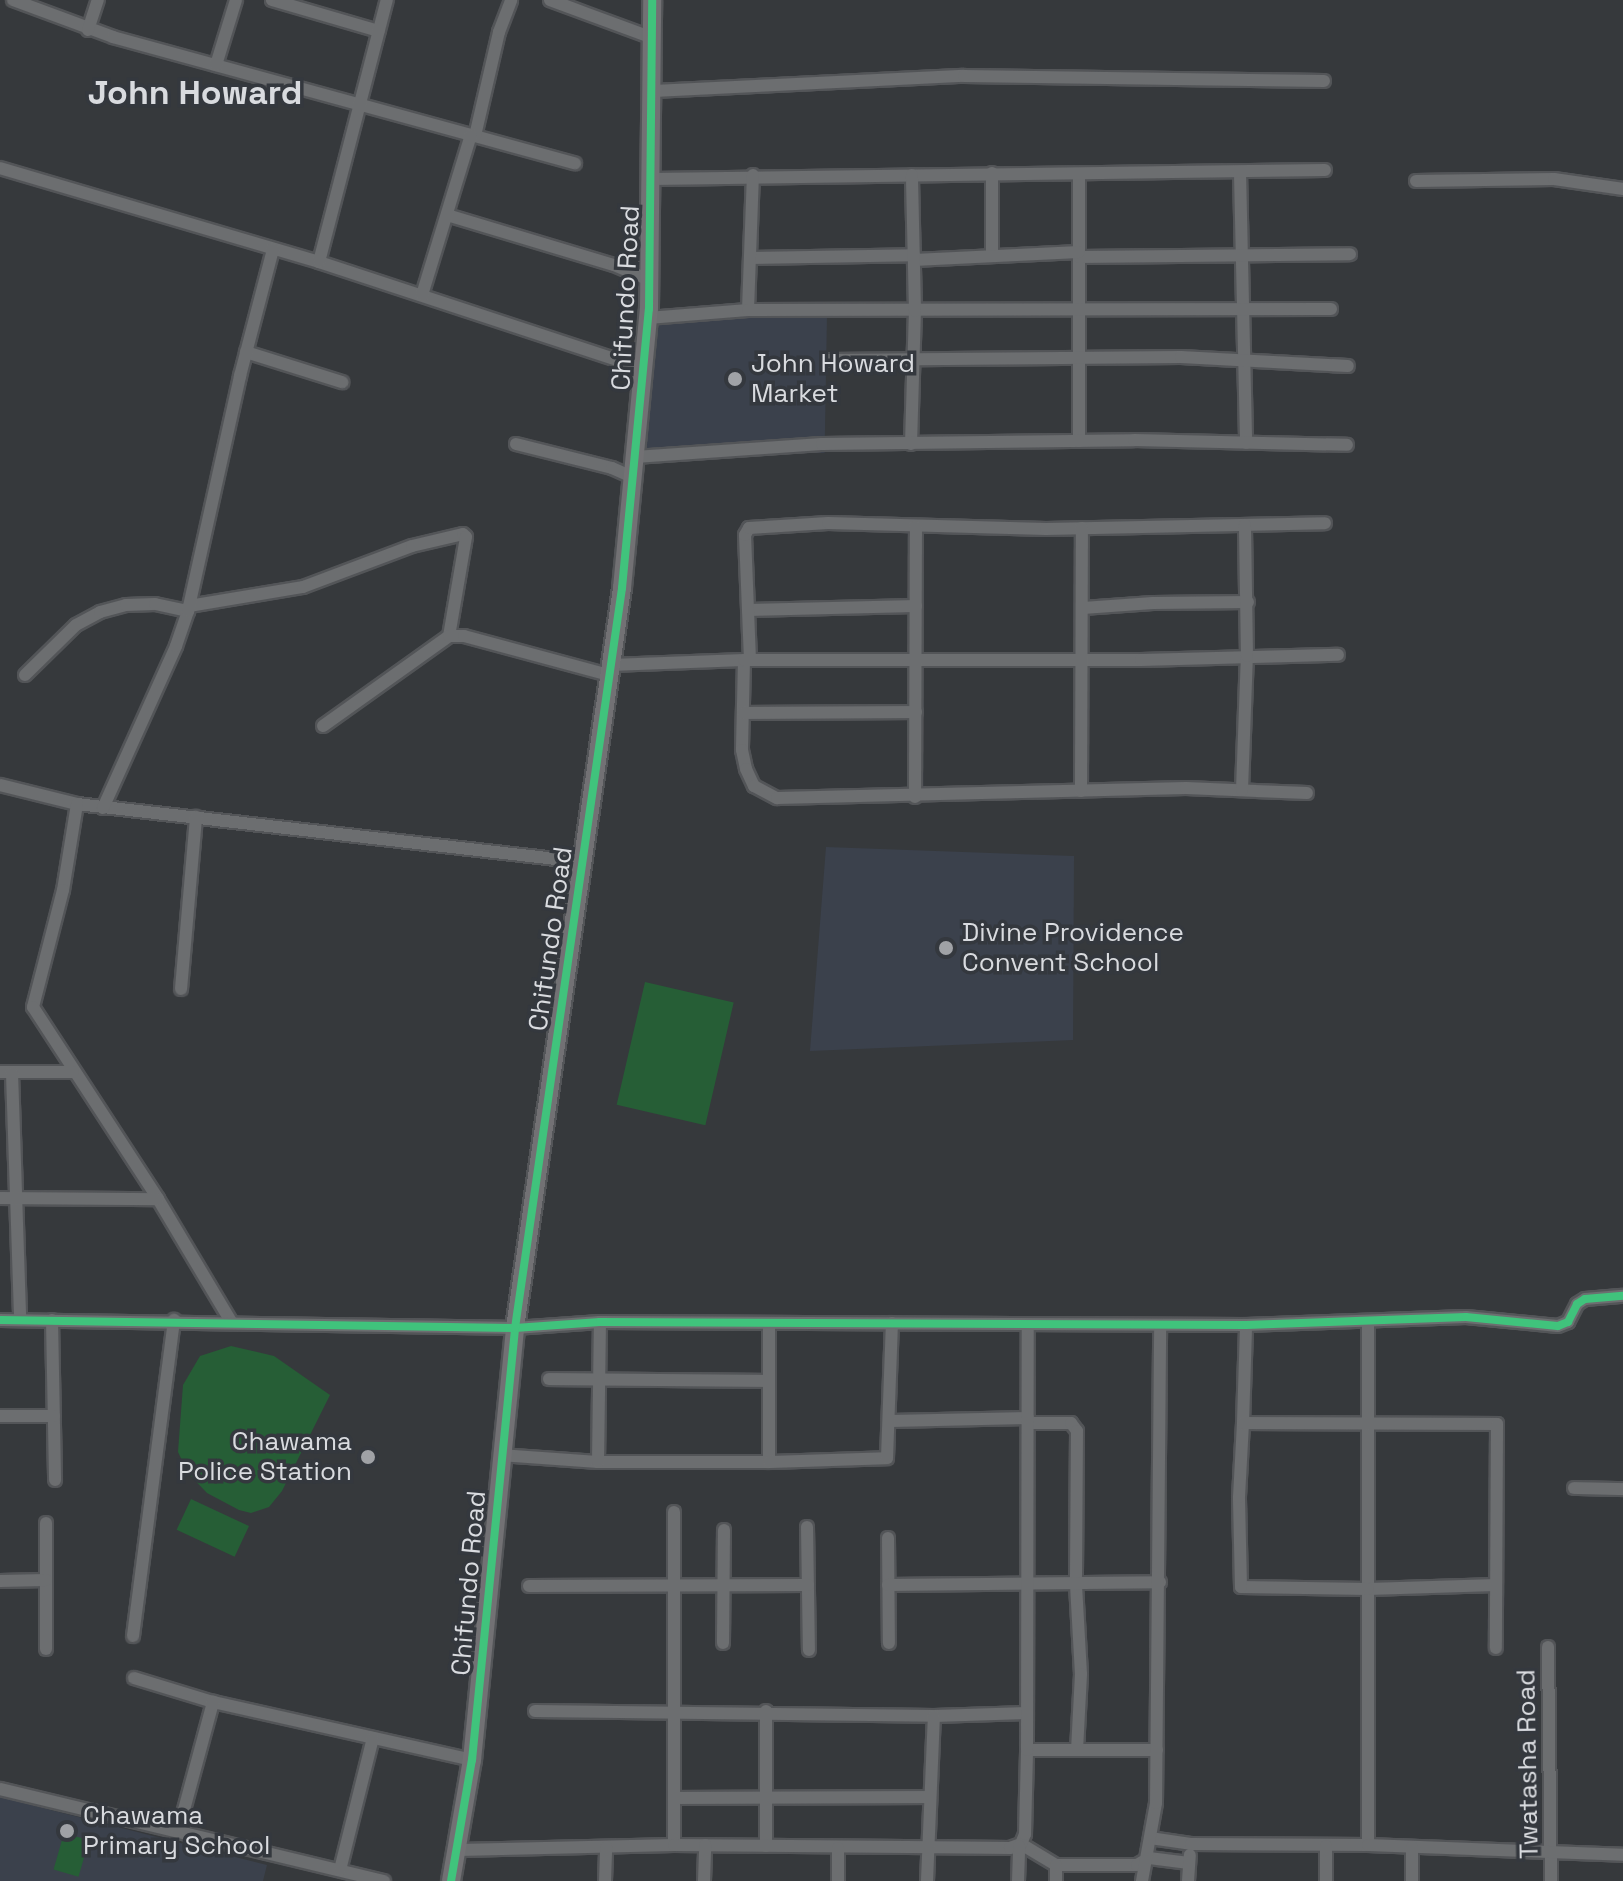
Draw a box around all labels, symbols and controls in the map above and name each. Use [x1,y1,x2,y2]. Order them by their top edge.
district label: John Howard [88,73,302,113]
street label: Chifundo Road [606,204,646,392]
place label: John Howard Market [751,348,915,410]
marker: John Howard Market [726,370,744,388]
street label: Chifundo Road [523,845,579,1033]
place label: Divine Providence Convent School [962,917,1184,978]
marker: Divine Providence Convent School [937,939,955,957]
place label: Chawama Police Station [178,1426,352,1488]
marker: Chawama Police Station [359,1448,377,1466]
street label: Chifundo Road [445,1489,493,1677]
street label: Twatasha Road [1511,1669,1545,1859]
place label: Chawama Primary School [83,1800,270,1862]
marker: Chawama Primary School [58,1822,76,1840]

